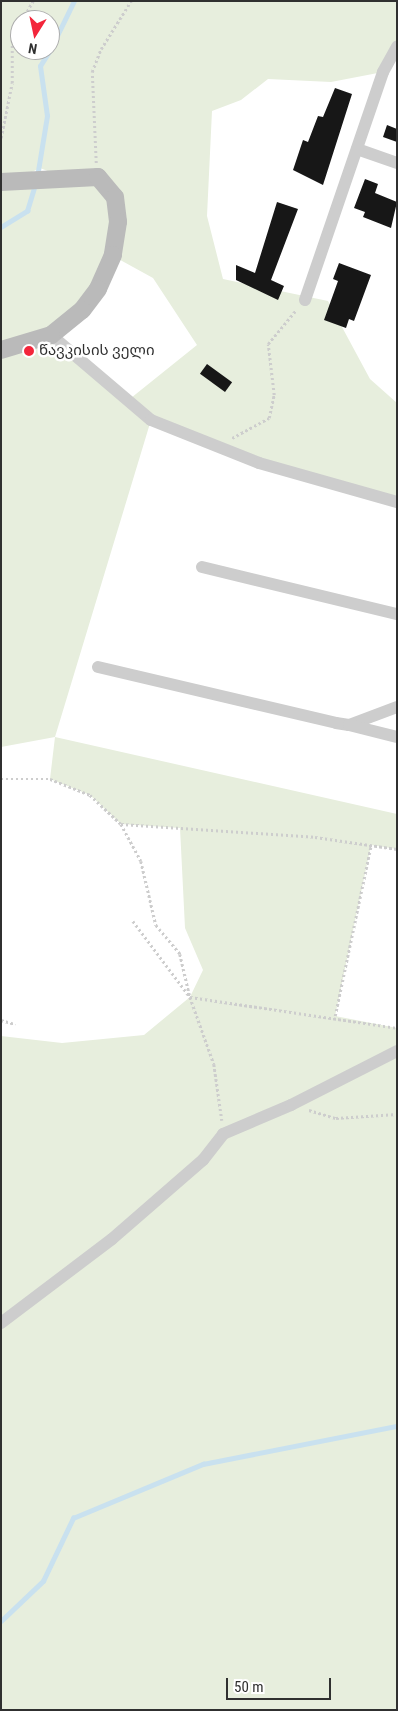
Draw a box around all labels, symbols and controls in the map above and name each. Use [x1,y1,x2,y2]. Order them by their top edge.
north arrow [10,10,60,60]
text: N [27,40,38,57]
place label: წავკისის ველი [39,342,155,360]
marker: წავკისის ველი [23,345,35,357]
scale bar [228,1668,333,1700]
text: 50 m [234,1678,264,1696]

